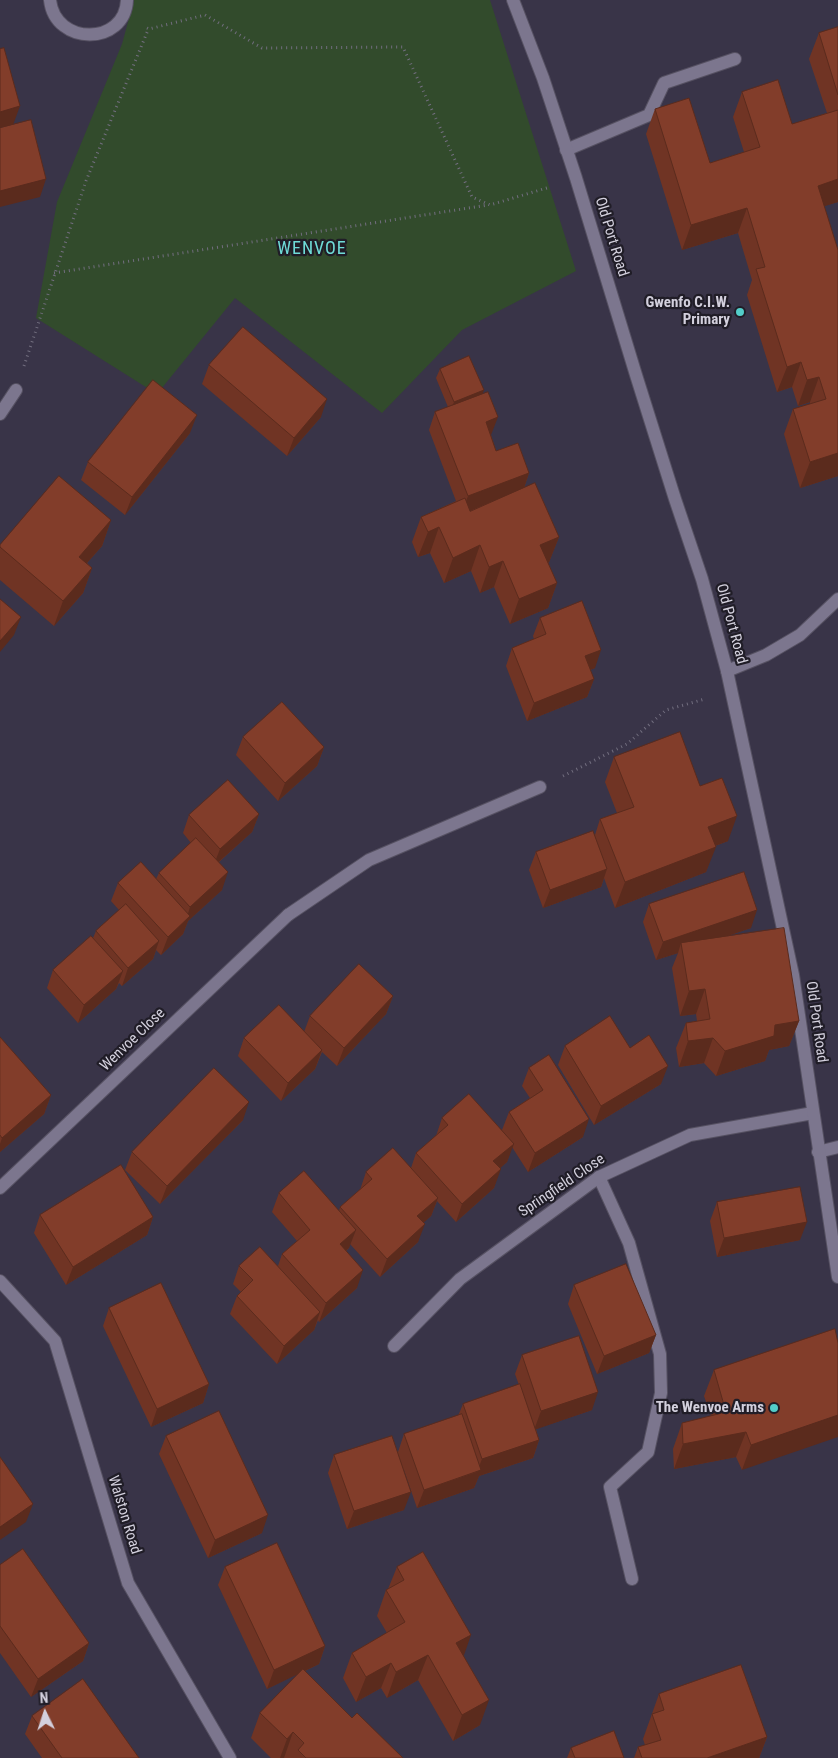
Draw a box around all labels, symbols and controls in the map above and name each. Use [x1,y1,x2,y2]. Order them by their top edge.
street label: Old Port Road [590,195,632,279]
district label: WENVOE [276,238,348,260]
place label: Gwenfo C.I.W. Primary [645,294,730,329]
marker: Gwenfo C.I.W. Primary [734,306,746,318]
street label: Old Port Road [712,582,750,666]
street label: Old Port Road [801,980,831,1064]
street label: Wenvoe Close [97,1005,169,1075]
street label: Springfield Close [516,1151,608,1221]
place label: The Wenvoe Arms [656,1399,764,1417]
marker: The Wenvoe Arms [768,1402,780,1414]
street label: Walston Road [104,1473,144,1557]
north arrow [20,1688,70,1738]
text: N [39,1690,49,1706]

